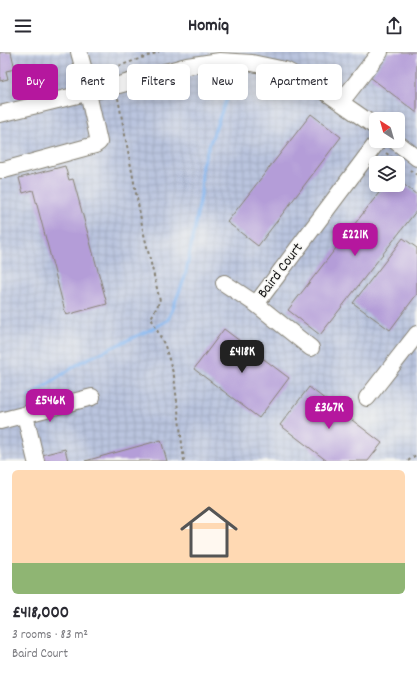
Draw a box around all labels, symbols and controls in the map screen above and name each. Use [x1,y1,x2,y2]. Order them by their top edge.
text: Homiq [188,14,229,39]
icon: menu [12,15,34,37]
icon: share [383,15,405,37]
chip: Buy [12,64,58,100]
chip: Rent [66,64,119,100]
chip: Filters [127,64,190,100]
chip: New [198,64,248,100]
chip: Apartment [256,64,342,100]
north arrow [369,112,405,148]
map controls [369,112,405,192]
button: layers [369,156,405,192]
pin: £221K [327,223,383,257]
text: £221K [342,226,368,245]
street label: Baird Court [253,238,309,303]
pin: £418K [214,340,270,374]
text: £418K [229,343,255,362]
pin: £546K [22,389,78,423]
text: £546K [35,392,65,411]
pin: £367K [301,396,357,430]
text: £367K [314,399,344,418]
icon: home [173,496,245,568]
text: £418,000 [12,602,69,626]
text: 3 rooms · 83 m² [12,626,88,645]
text: Baird Court [12,645,68,664]

